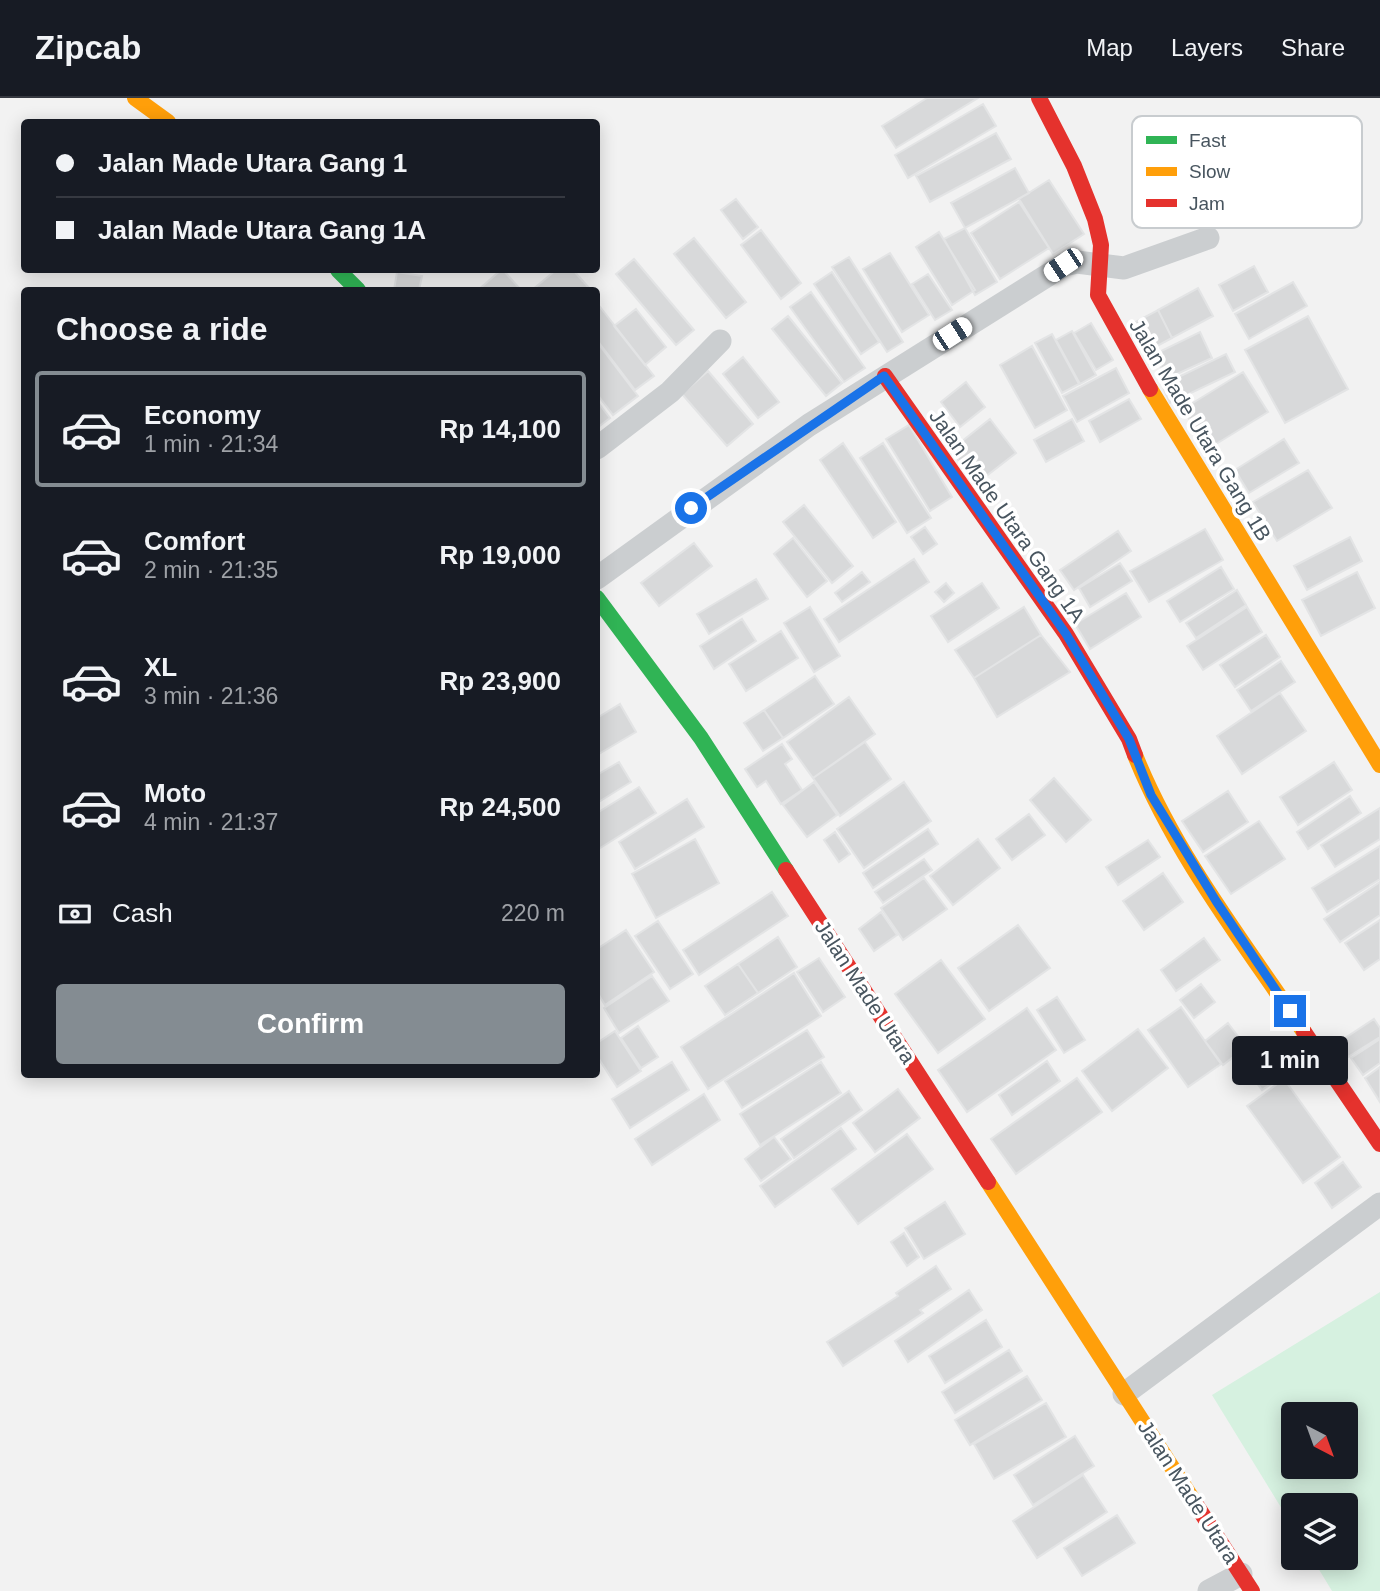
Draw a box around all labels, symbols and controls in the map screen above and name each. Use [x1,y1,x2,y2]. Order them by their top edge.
text: Zipcab [35,29,141,66]
text: Map [1086,34,1133,61]
text: Layers [1171,34,1243,61]
text: Share [1281,34,1345,61]
legend [1132,116,1362,228]
text: Fast [1189,130,1227,151]
text: Jalan Made Utara Gang 1 [98,148,407,178]
text: Slow [1189,161,1230,182]
text: Jam [1189,193,1225,214]
text: Jalan Made Utara Gang 1A [98,215,426,245]
car [1040,245,1087,285]
text: Choose a ride [56,311,268,347]
car [929,314,976,354]
street label: Jalan Made Utara Gang 1B [1125,315,1276,545]
icon: car [60,398,123,461]
text: Economy [144,400,261,430]
street label: Jalan Made Utara Gang 1A [925,405,1090,627]
text: Rp 14,100 [440,414,561,444]
text: 1 min · 21:34 [144,431,278,457]
route start [675,492,707,524]
icon: car [60,524,123,587]
text: Comfort [144,526,245,556]
text: Rp 19,000 [440,540,561,570]
text: 2 min · 21:35 [144,557,278,583]
icon: car [60,650,123,713]
text: XL [144,652,177,682]
text: Rp 23,900 [440,666,561,696]
text: 3 min · 21:36 [144,683,278,709]
icon: car [60,776,123,839]
text: Moto [144,778,206,808]
text: Rp 24,500 [440,792,561,822]
text: 4 min · 21:37 [144,809,278,835]
icon: cash [56,895,94,933]
text: Cash [112,898,173,928]
text: 220 m [501,900,565,926]
street label: Jalan Made Utara [811,916,920,1068]
button: Confirm [56,984,565,1064]
route end [1274,995,1306,1027]
callout: 1 min [1232,1035,1348,1084]
text: 1 min [1260,1047,1320,1073]
north arrow [1281,1402,1358,1479]
map controls [1281,1402,1358,1570]
street label: Jalan Made Utara [1134,1416,1243,1568]
button: layers [1281,1493,1358,1570]

